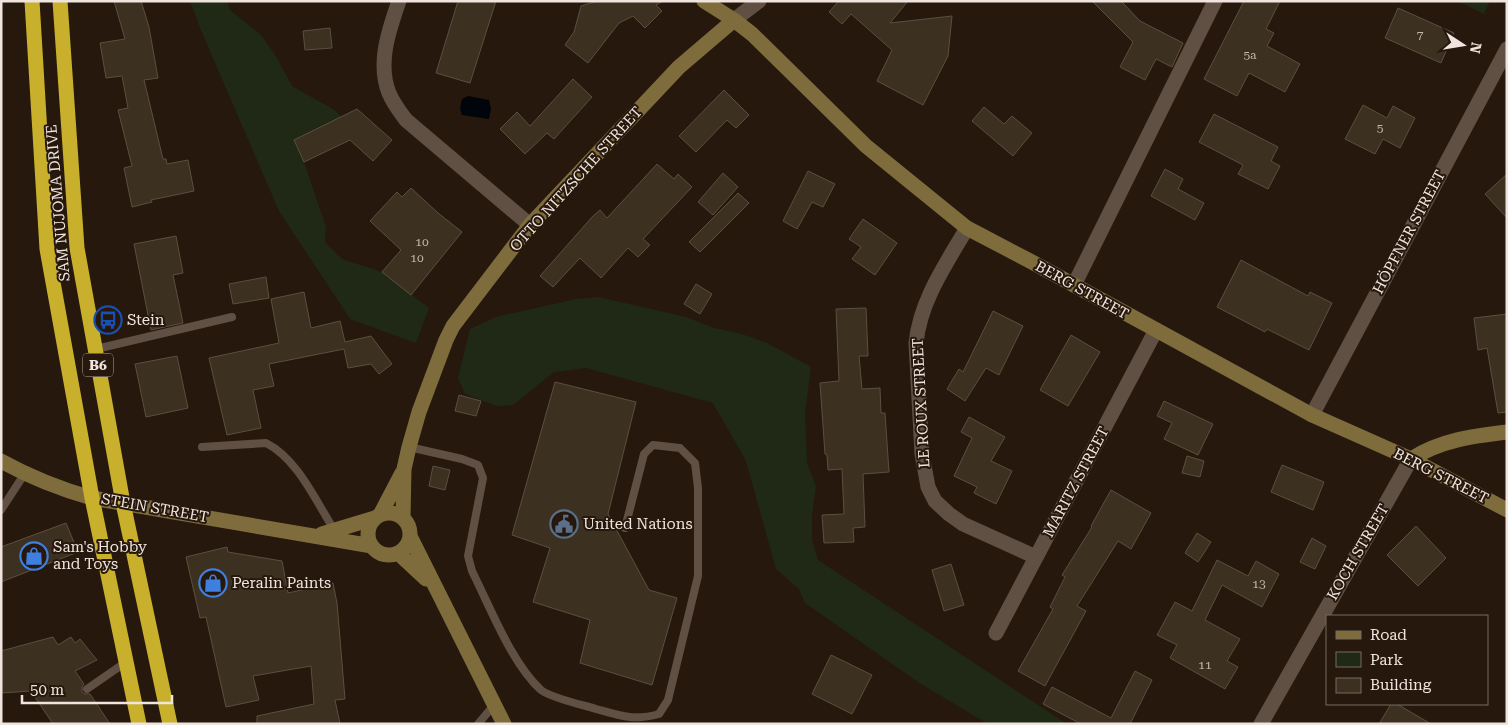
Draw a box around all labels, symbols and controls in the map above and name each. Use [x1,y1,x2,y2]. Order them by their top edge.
north arrow [1438,20,1488,70]
house number: 7 [1417,28,1424,42]
text: N [1467,41,1485,55]
house number: 5a [1243,48,1257,62]
street label: OTTO NITZSCHE STREET [506,103,646,255]
house number: 5 [1377,121,1384,135]
street label: SAM NUJOMA DRIVE [42,124,74,282]
street label: HÖPFNER STREET [1369,167,1449,297]
house number: 10 [415,235,429,249]
house number: 10 [410,251,424,265]
street label: BERG STREET [1032,257,1132,323]
bus stop icon: Stein [93,305,123,335]
place label: Stein [127,311,165,329]
street label: LE ROUX STREET [909,337,933,469]
road number: B6 [83,354,113,376]
street label: MARITZ STREET [1039,424,1113,540]
street label: BERG STREET [1391,444,1491,508]
street label: STEIN STREET [100,490,210,526]
street label: KOCH STREET [1323,501,1393,603]
public building icon: United Nations [549,509,579,539]
place label: United Nations [583,515,693,533]
place label: Sam's Hobby and Toys [53,538,147,573]
shop icon: Sam's Hobby and Toys [19,541,49,571]
shop icon: Peralin Paints [198,568,228,598]
place label: Peralin Paints [232,574,331,592]
house number: 13 [1252,577,1266,591]
legend [1326,615,1488,705]
text: Road [1370,626,1407,644]
text: Park [1370,651,1404,669]
house number: 11 [1198,658,1212,672]
scale bar [22,672,172,704]
text: Building [1370,676,1432,694]
text: 50 m [30,681,65,699]

